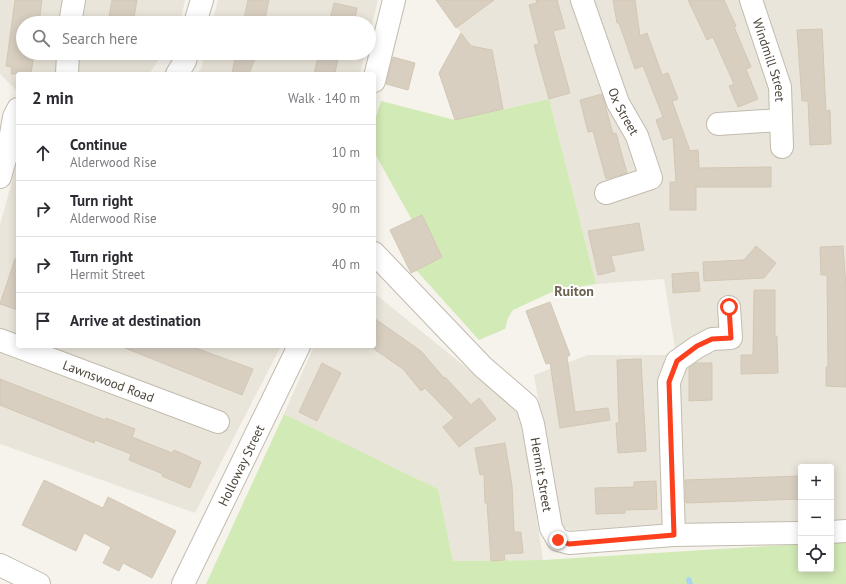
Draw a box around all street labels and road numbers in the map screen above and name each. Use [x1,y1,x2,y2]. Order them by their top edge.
street label: Windmill Street [749,16,789,103]
street label: Ox Street [605,85,643,139]
street label: Lawnswood Road [60,356,157,406]
street label: Holloway Street [214,421,268,509]
street label: Hermit Street [527,436,557,513]

